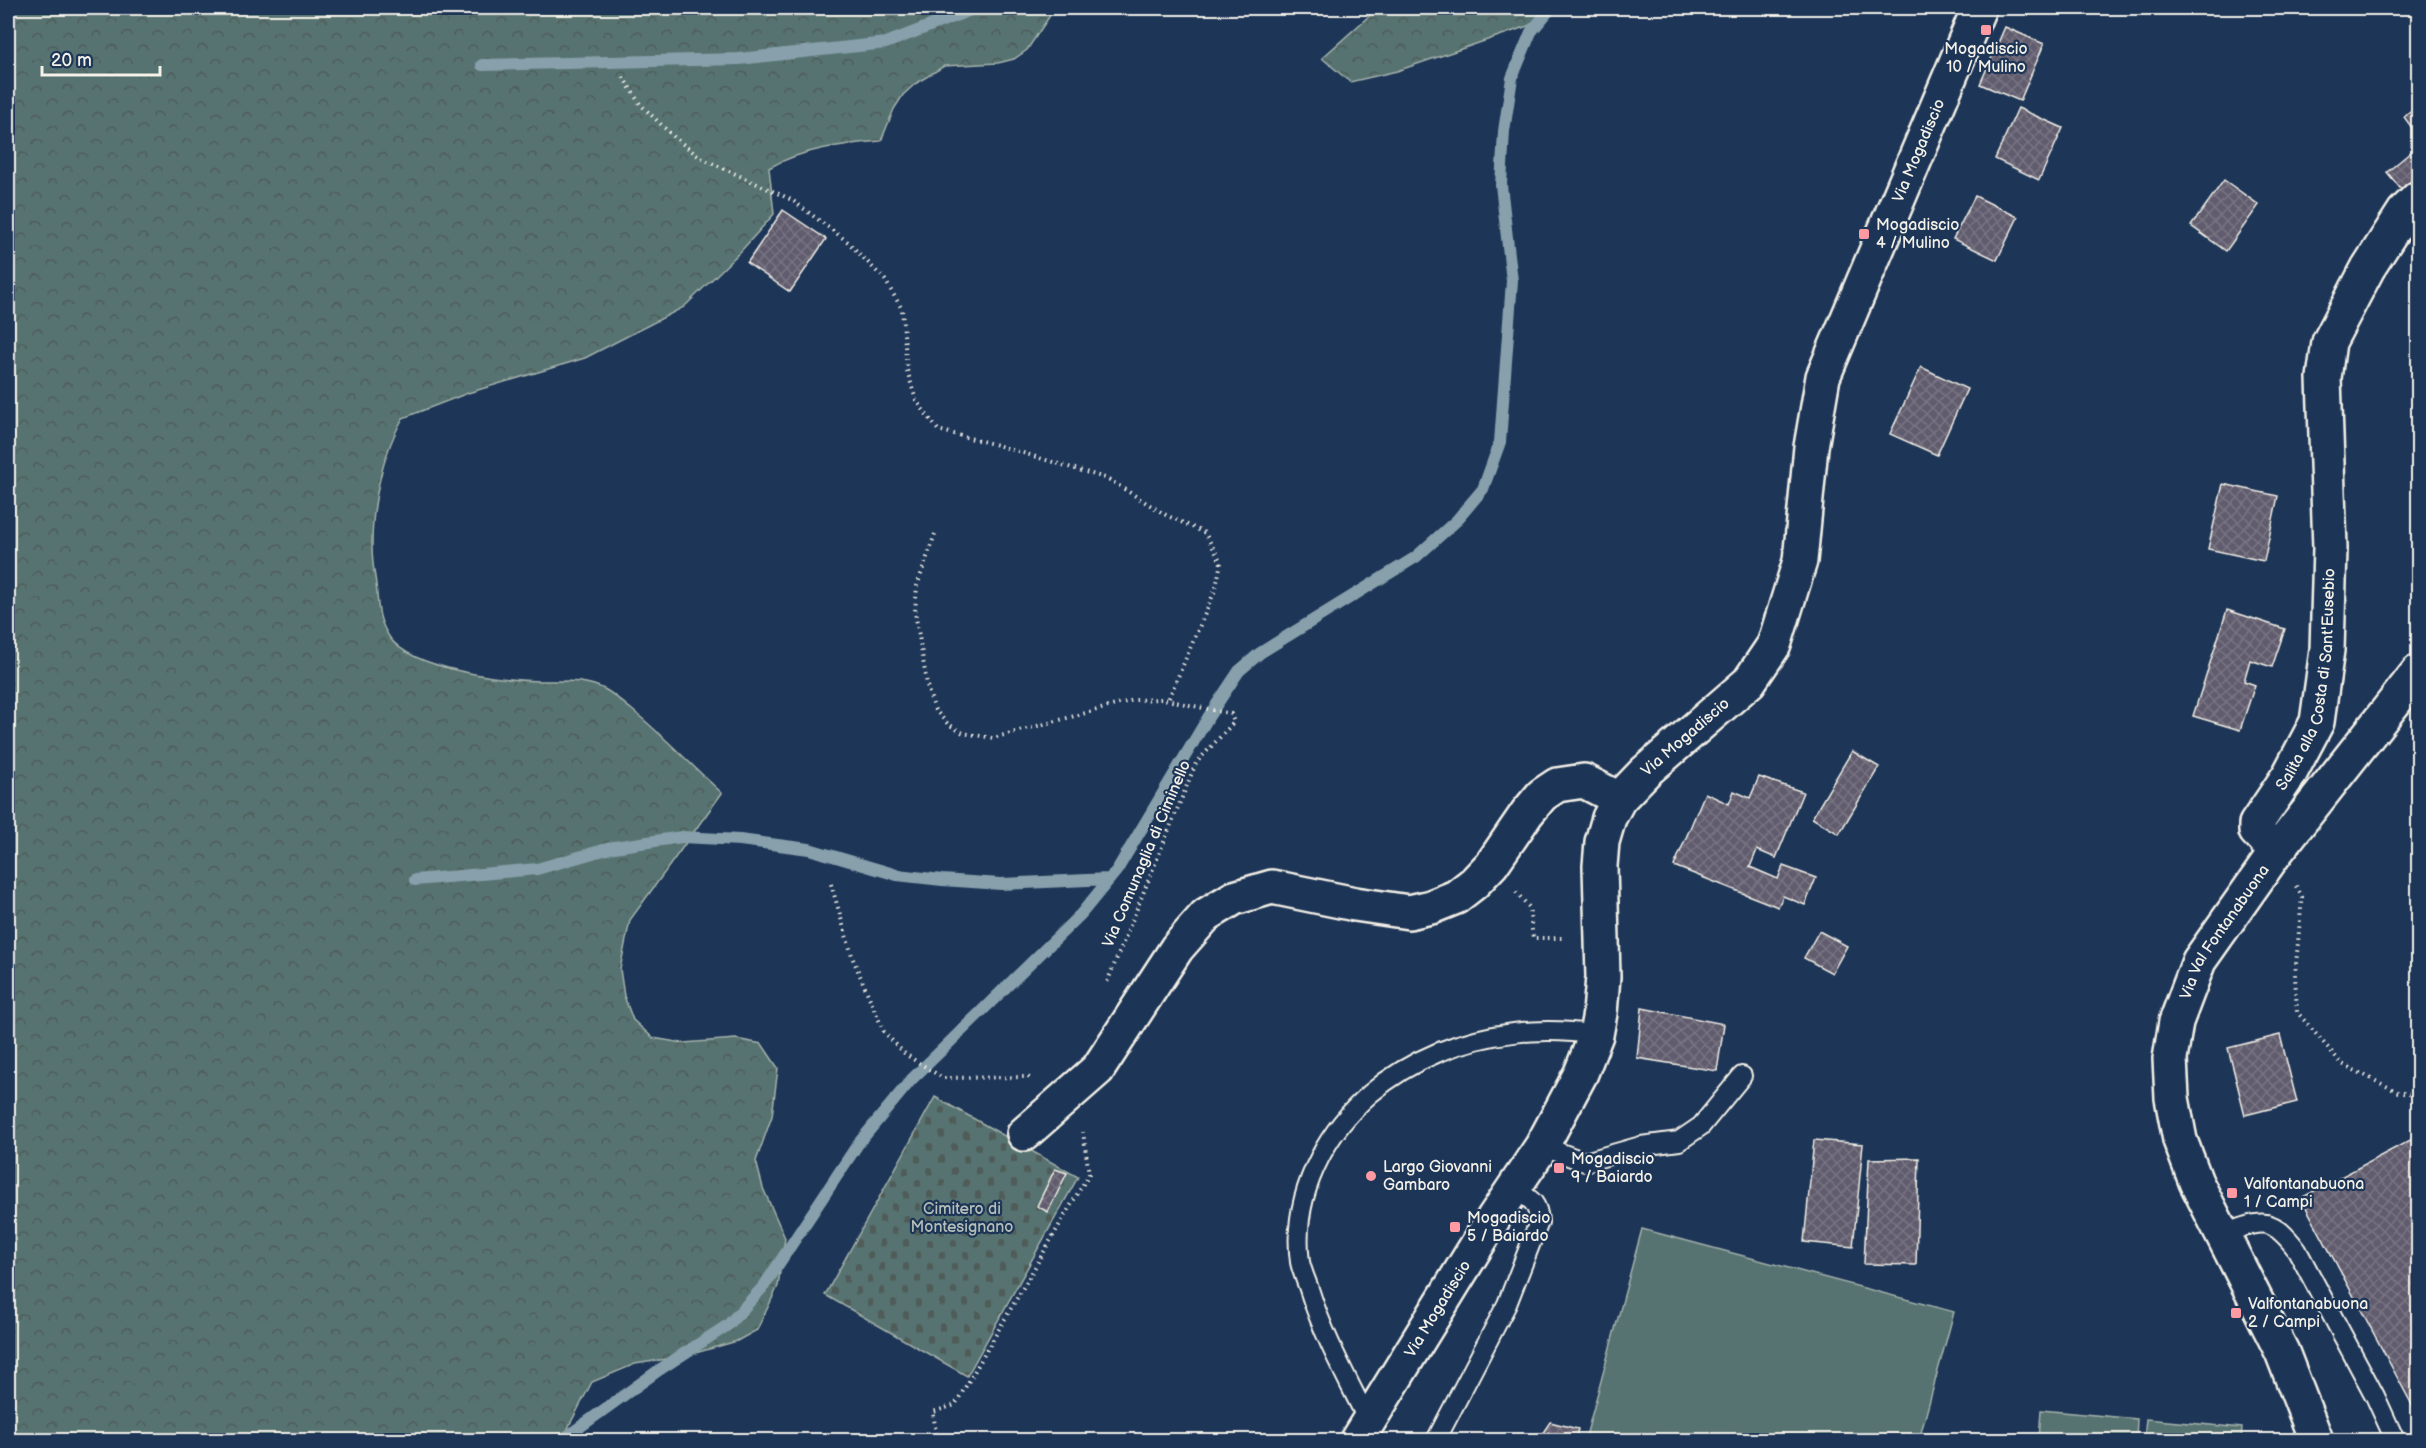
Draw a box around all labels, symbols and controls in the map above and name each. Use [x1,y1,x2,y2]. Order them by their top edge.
marker: Mogadiscio 10 / Mulino [1979,23,1993,37]
scale bar [42,39,160,77]
place label: Mogadiscio 10 / Mulino [1944,40,2028,77]
text: 20 m [51,50,92,71]
street label: Via Mogadiscio [1888,96,1949,205]
place label: Mogadiscio 4 / Mulino [1876,216,1959,253]
marker: Mogadiscio 4 / Mulino [1857,227,1871,241]
street label: Salita alla Costa di Sant'Eusebio [2272,568,2339,794]
street label: Via Mogadiscio [1637,694,1733,780]
street label: Via Comunaglia di Ciminello [1099,758,1195,950]
street label: Via Val Fontanabuona [2176,861,2273,1002]
place label: Mogadiscio 9 / Baiardo [1571,1150,1654,1187]
place label: Largo Giovanni Gambaro [1383,1158,1492,1195]
marker: Mogadiscio 9 / Baiardo [1552,1161,1566,1175]
marker: Largo Giovanni Gambaro [1364,1169,1378,1183]
place label: Valfontanabuona 1 / Campi [2244,1175,2364,1212]
marker: Valfontanabuona 1 / Campi [2225,1186,2239,1200]
park label: Cimitero di Montesignano [911,1200,1013,1237]
place label: Mogadiscio 5 / Baiardo [1467,1209,1550,1246]
marker: Mogadiscio 5 / Baiardo [1448,1220,1462,1234]
street label: Via Mogadiscio [1401,1257,1475,1361]
place label: Valfontanabuona 2 / Campi [2248,1295,2368,1332]
marker: Valfontanabuona 2 / Campi [2229,1306,2243,1320]

